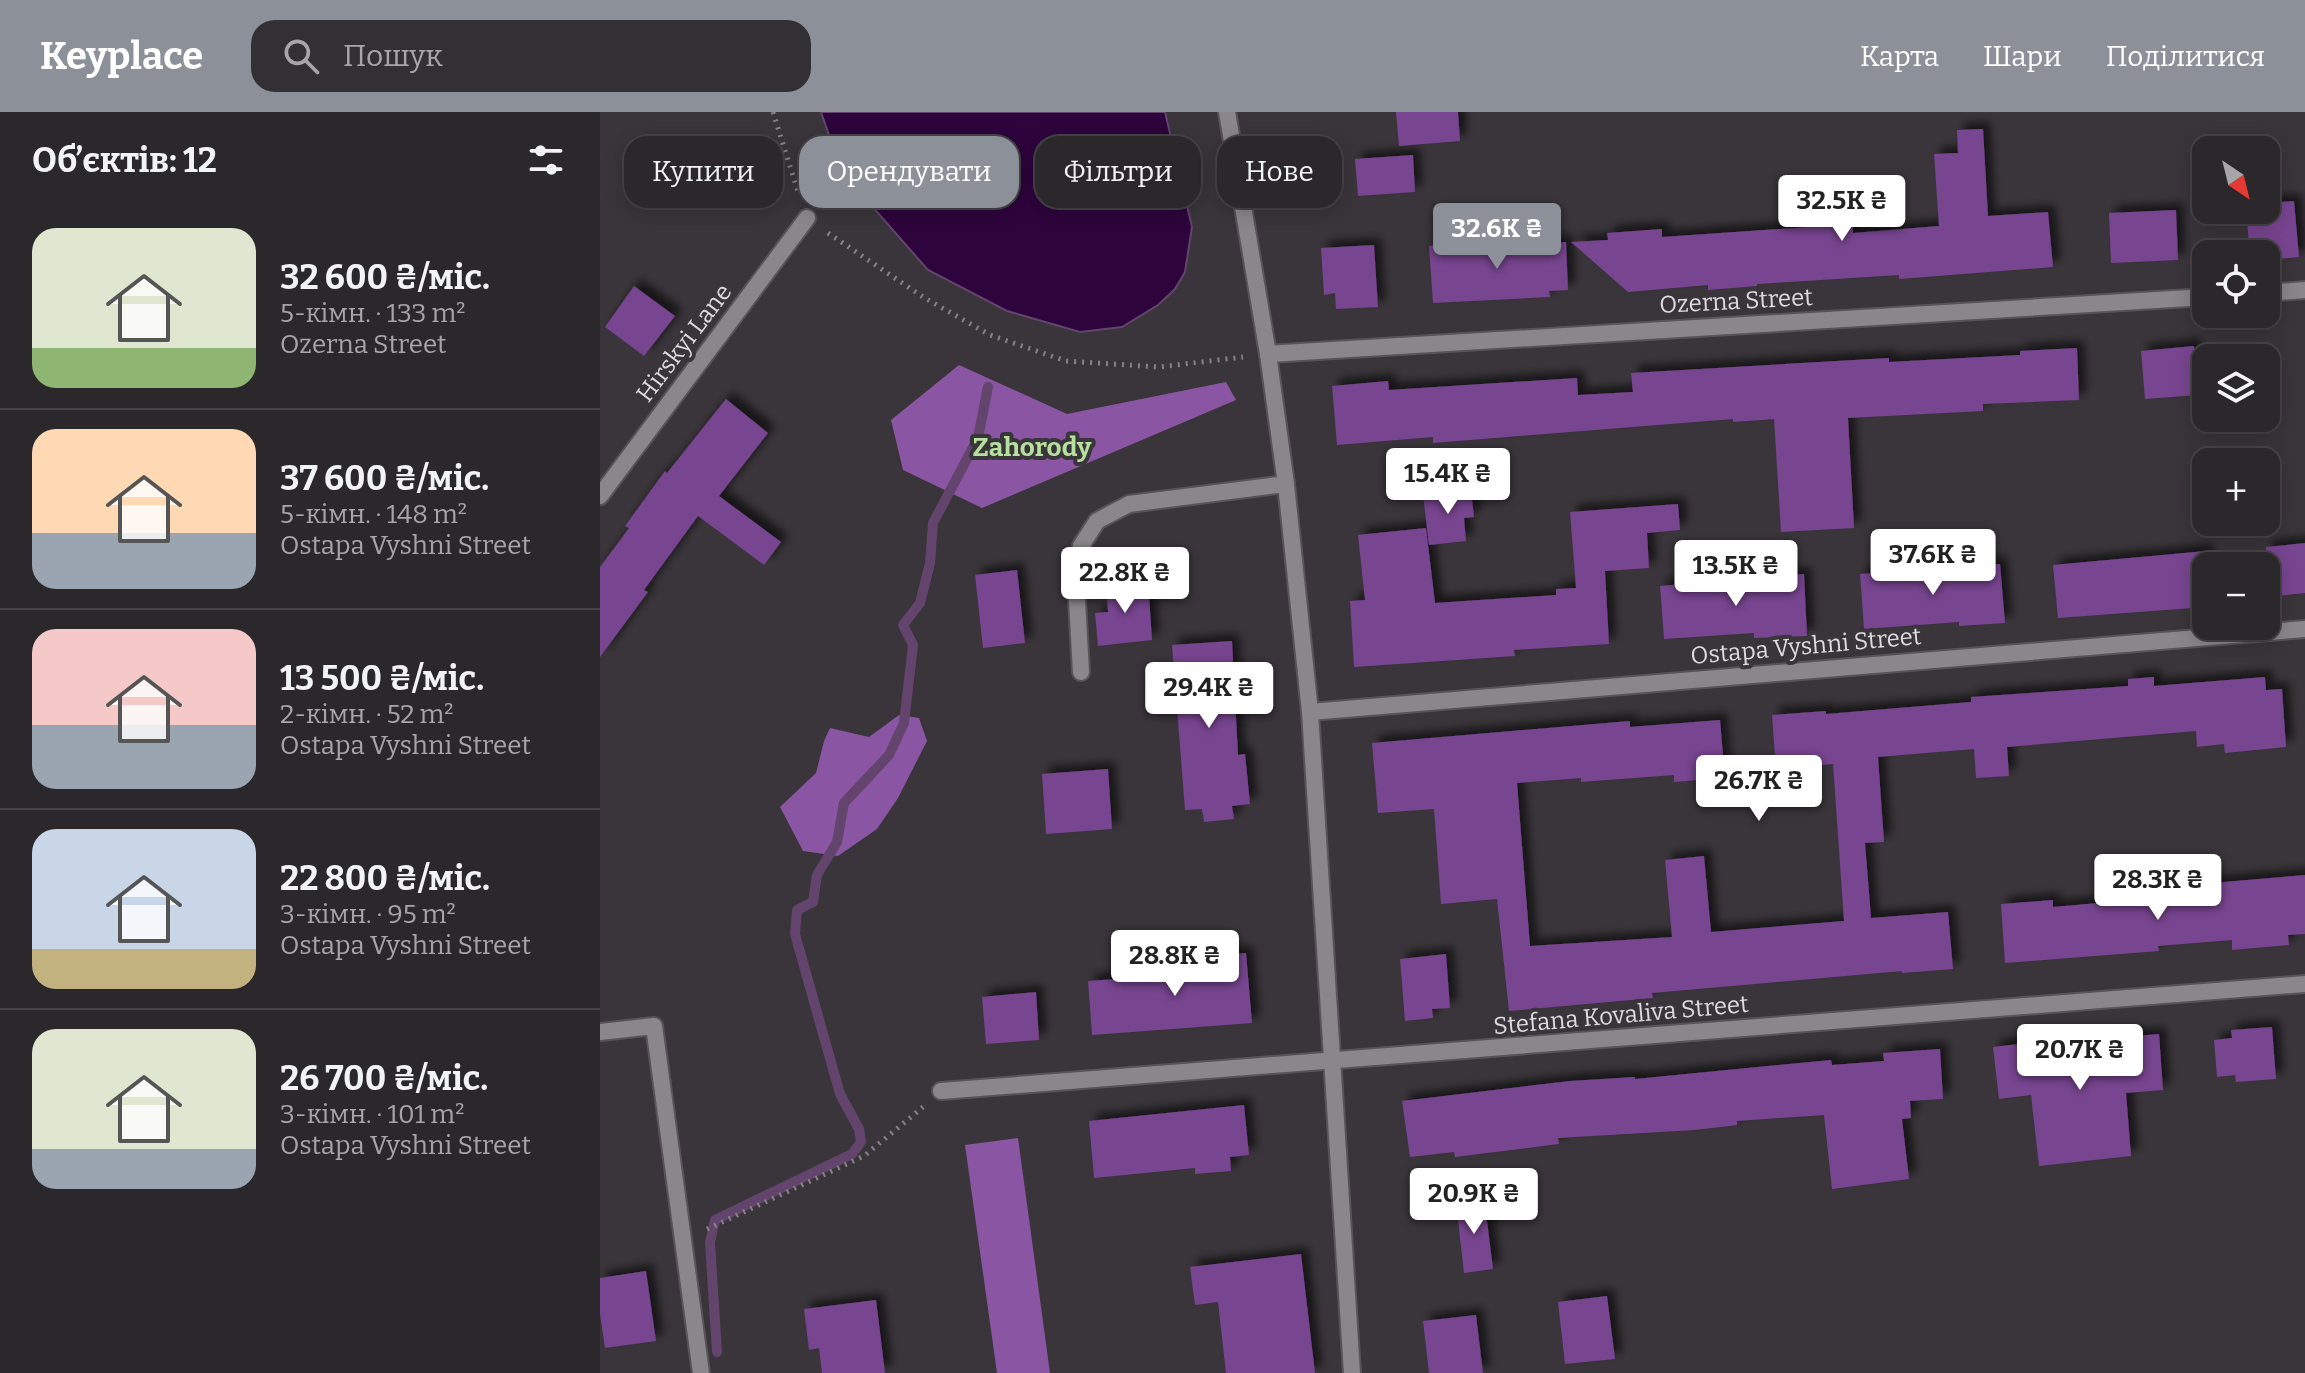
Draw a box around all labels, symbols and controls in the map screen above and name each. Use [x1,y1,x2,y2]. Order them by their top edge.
search box [251,20,811,92]
text: Keyplace [40,33,203,79]
icon: search [279,34,323,78]
text: Пошук [343,38,443,74]
text: Карта [1860,40,1939,73]
text: Шари [1983,40,2062,73]
text: Поділитися [2106,40,2265,73]
chip: Купити [624,136,783,208]
chip: Орендувати [799,136,1019,208]
chip: Фільтри [1035,136,1201,208]
chip: Нове [1217,136,1342,208]
north arrow [2192,136,2280,224]
map controls [2192,136,2280,640]
icon: filters [524,138,568,182]
text: Об’єктів: 12 [32,140,217,181]
pin: 32.5K ₴ [1768,175,1916,243]
text: 32.5K ₴ [1796,185,1888,216]
pin: 32.6K ₴ [1423,203,1571,271]
text: 32.6K ₴ [1451,213,1543,244]
button: locate [2192,240,2280,328]
text: 32 600 ₴/міс. [280,257,490,298]
icon: home [96,260,192,356]
street label: Hirskyi Lane [631,279,737,407]
street label: Ozerna Street [1659,283,1814,319]
text: 5-кімн. · 133 m² [280,298,465,329]
text: Ozerna Street [280,329,447,360]
button: layers [2192,344,2280,432]
district label: Zahorody [973,432,1092,463]
pin: 15.4K ₴ [1374,448,1522,516]
button: + [2192,448,2280,536]
text: 37 600 ₴/міс. [280,458,489,499]
text: 15.4K ₴ [1404,458,1492,489]
icon: home [96,461,192,557]
text: 5-кімн. · 148 m² [280,499,467,530]
pin: 37.6K ₴ [1859,529,2007,597]
text: Ostapa Vyshni Street [280,530,531,561]
text: 37.6K ₴ [1889,539,1977,570]
pin: 13.5K ₴ [1662,540,1810,608]
pin: 22.8K ₴ [1051,547,1199,615]
text: 13.5K ₴ [1692,550,1780,581]
button: − [2192,552,2280,640]
text: 22.8K ₴ [1079,557,1171,588]
street label: Ostapa Vyshni Street [1689,622,1923,670]
text: 13 500 ₴/міс. [280,658,484,699]
icon: home [96,661,192,757]
pin: 29.4K ₴ [1135,662,1283,730]
text: 29.4K ₴ [1163,672,1255,703]
text: 2-кімн. · 52 m² [280,699,454,730]
text: Ostapa Vyshni Street [280,730,531,761]
pin: 26.7K ₴ [1685,755,1833,823]
text: 26.7K ₴ [1714,765,1804,796]
pin: 28.3K ₴ [2084,854,2232,922]
text: 22 800 ₴/міс. [280,858,490,899]
icon: home [96,861,192,957]
text: 28.3K ₴ [2112,864,2204,895]
text: 3-кімн. · 95 m² [280,899,456,930]
text: Ostapa Vyshni Street [280,930,531,961]
pin: 28.8K ₴ [1101,930,1249,998]
text: 28.8K ₴ [1129,940,1221,971]
street label: Stefana Kovaliva Street [1492,990,1750,1040]
pin: 20.7K ₴ [2006,1024,2154,1092]
text: 20.7K ₴ [2035,1034,2125,1065]
text: 26 700 ₴/міс. [280,1058,488,1099]
icon: home [96,1061,192,1157]
text: 3-кімн. · 101 m² [280,1099,464,1130]
text: Ostapa Vyshni Street [280,1130,531,1161]
pin: 20.9K ₴ [1400,1168,1548,1236]
text: 20.9K ₴ [1428,1178,1520,1209]

